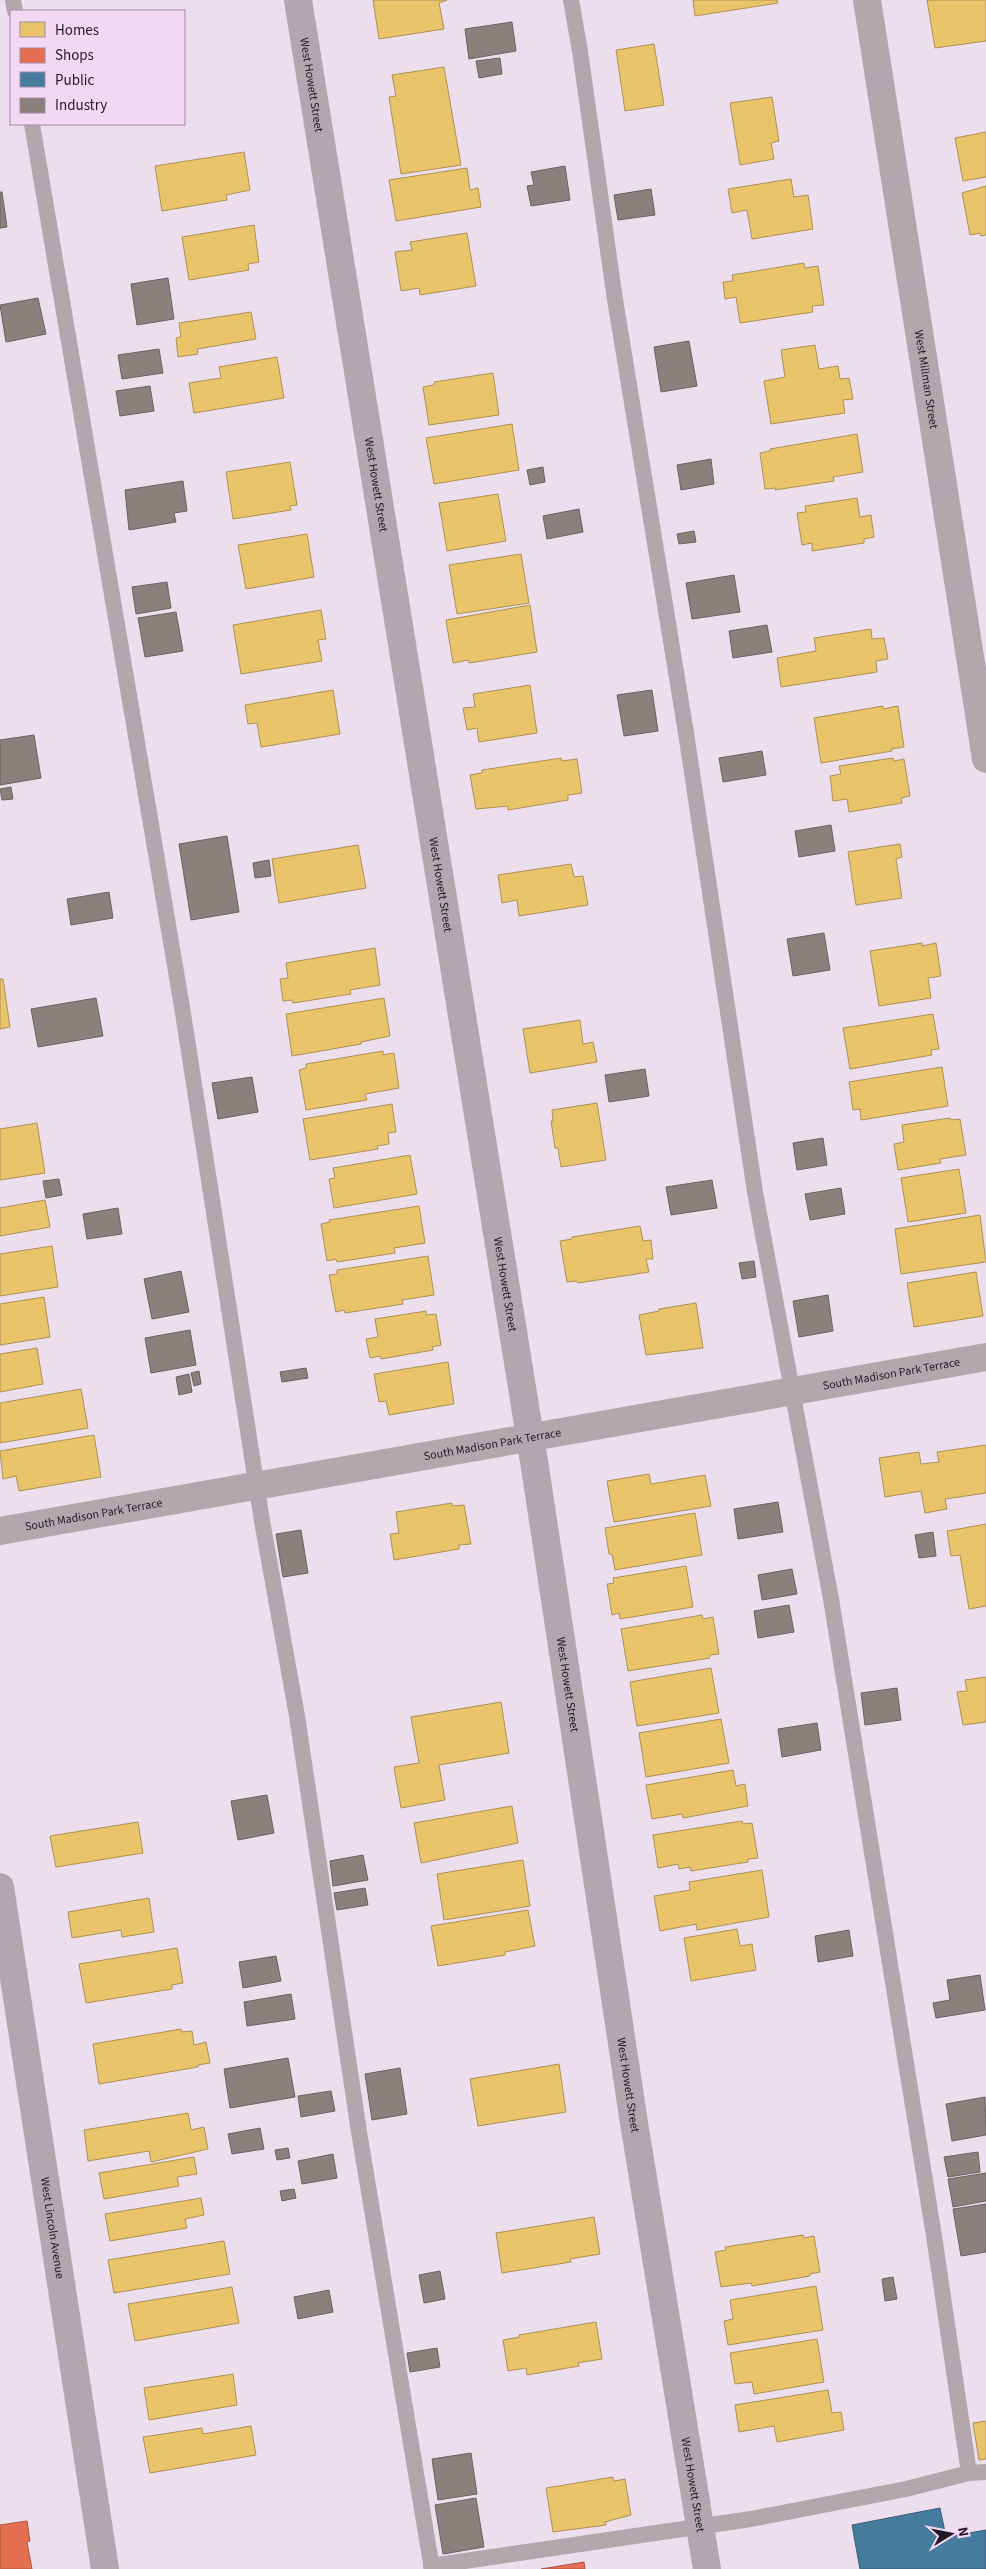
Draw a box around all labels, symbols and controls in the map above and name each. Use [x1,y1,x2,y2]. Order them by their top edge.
legend [10,10,185,125]
text: Homes [55,20,99,41]
street label: West Howett Street [296,36,328,134]
text: Shops [55,45,94,66]
text: Public [55,70,94,91]
text: Industry [55,95,107,116]
street label: West Millman Street [910,329,943,430]
street label: West Howett Street [360,436,392,533]
street label: West Howett Street [425,836,457,933]
street label: West Howett Street [489,1236,521,1333]
street label: South Madison Park Terrace [821,1353,961,1394]
street label: South Madison Park Terrace [422,1424,562,1465]
street label: South Madison Park Terrace [24,1494,164,1535]
street label: West Howett Street [552,1636,583,1733]
street label: West Howett Street [613,2036,644,2134]
street label: West Lincoln Avenue [36,2176,69,2280]
street label: West Howett Street [677,2436,709,2533]
north arrow [926,2509,976,2559]
text: N [952,2526,973,2538]

